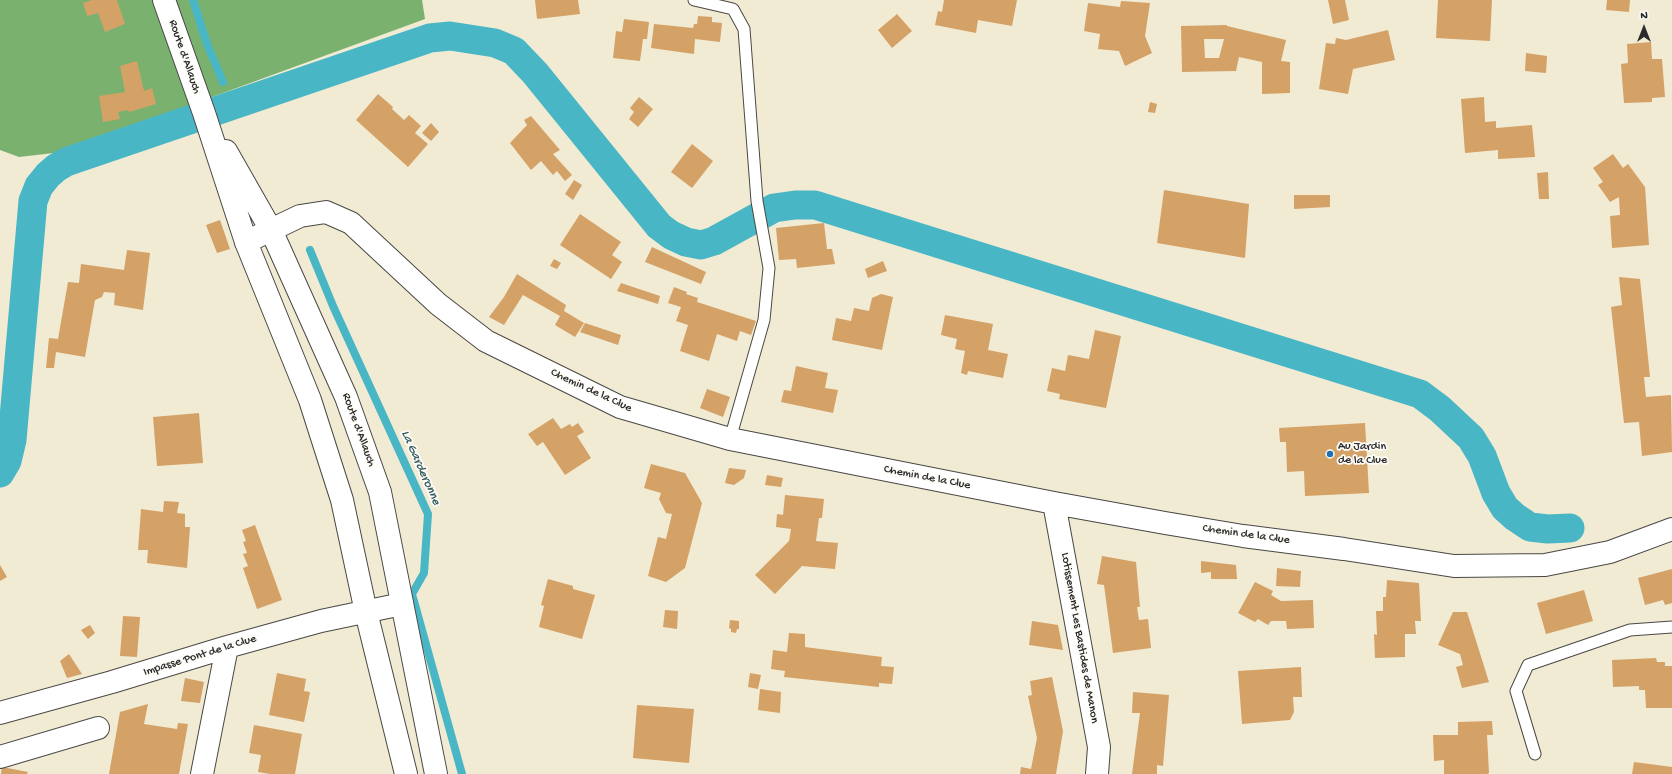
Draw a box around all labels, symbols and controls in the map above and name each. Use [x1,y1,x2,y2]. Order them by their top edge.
north arrow [1624,8,1664,48]
text: N [1640,10,1648,22]
street label: Route d'Allauch [165,18,203,96]
street label: Chemin de la Clue [548,366,634,416]
street label: Route d'Allauch [338,391,378,469]
water label: La Garderonne [397,428,443,508]
place label: Au Jardin de la Clue [1338,440,1387,468]
marker: Au Jardin de la Clue [1325,449,1335,459]
street label: Chemin de la Clue [882,463,972,493]
street label: Chemin de la Clue [1201,522,1291,548]
street label: Lotissement Les Bastides de Manon [1057,552,1101,724]
street label: Impasse Pont de la Clue [142,632,258,680]

